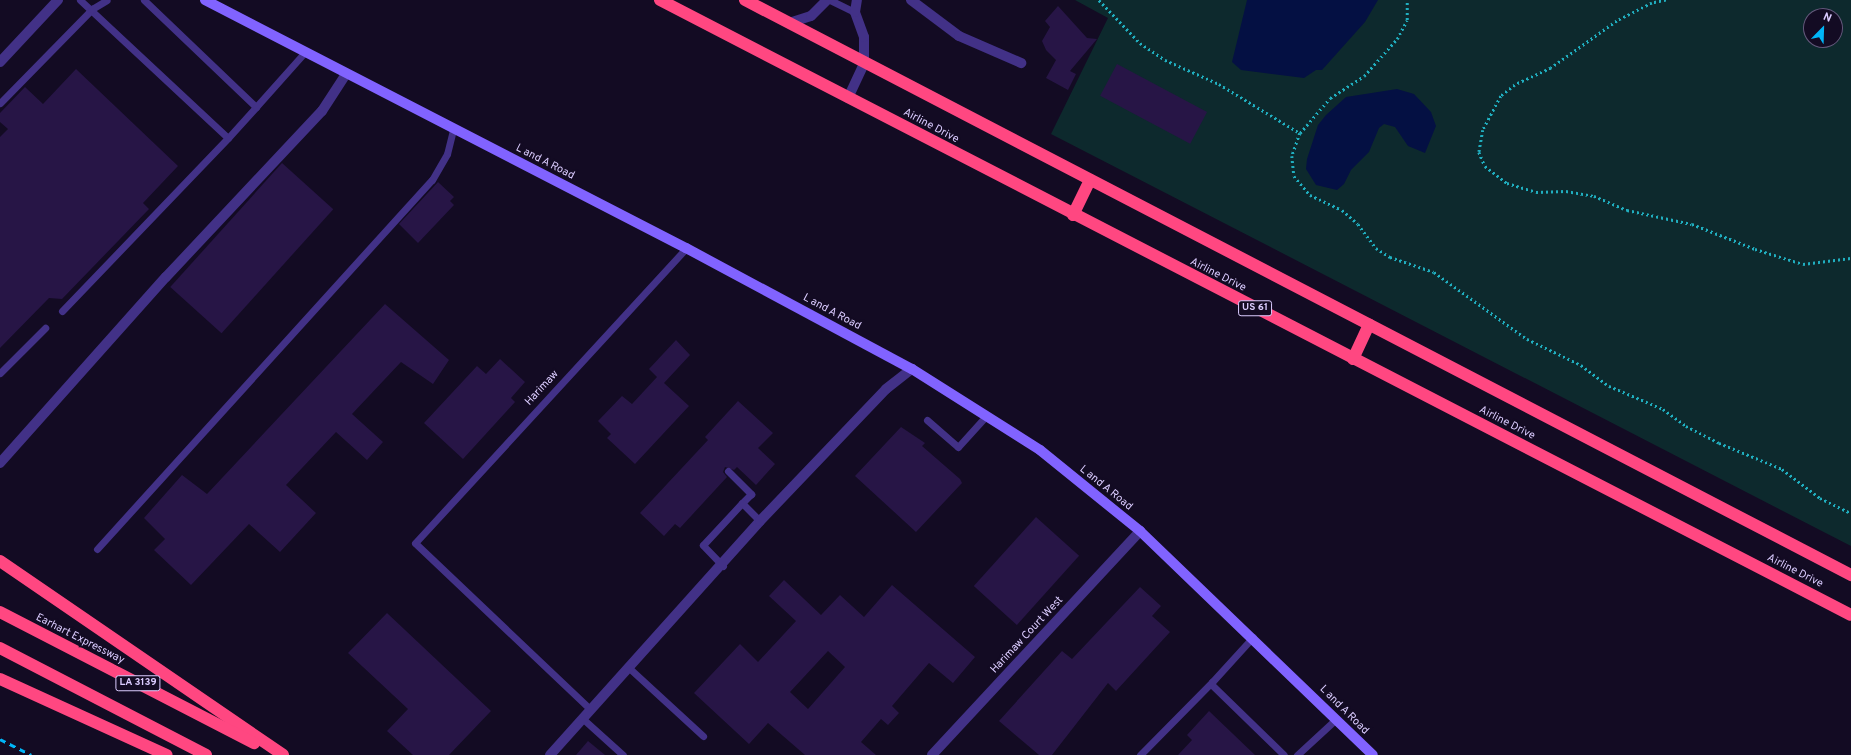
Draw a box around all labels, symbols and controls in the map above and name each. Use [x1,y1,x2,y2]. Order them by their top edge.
north arrow [1803,8,1843,48]
text: N [1821,10,1834,26]
street label: Airline Drive [901,106,961,146]
street label: L and A Road [513,141,577,183]
street label: Airline Drive [1188,255,1248,295]
street label: L and A Road [800,291,864,333]
road number: US 61 [1238,300,1272,316]
street label: Harimaw [522,368,562,408]
street label: Airline Drive [1477,403,1537,443]
street label: L and A Road [1076,462,1136,514]
street label: Airline Drive [1765,551,1825,591]
street label: Harimaw Court West [988,594,1066,676]
street label: Earhart Expressway [33,611,127,667]
road number: LA 3139 [115,675,161,691]
street label: L and A Road [1316,682,1372,738]

